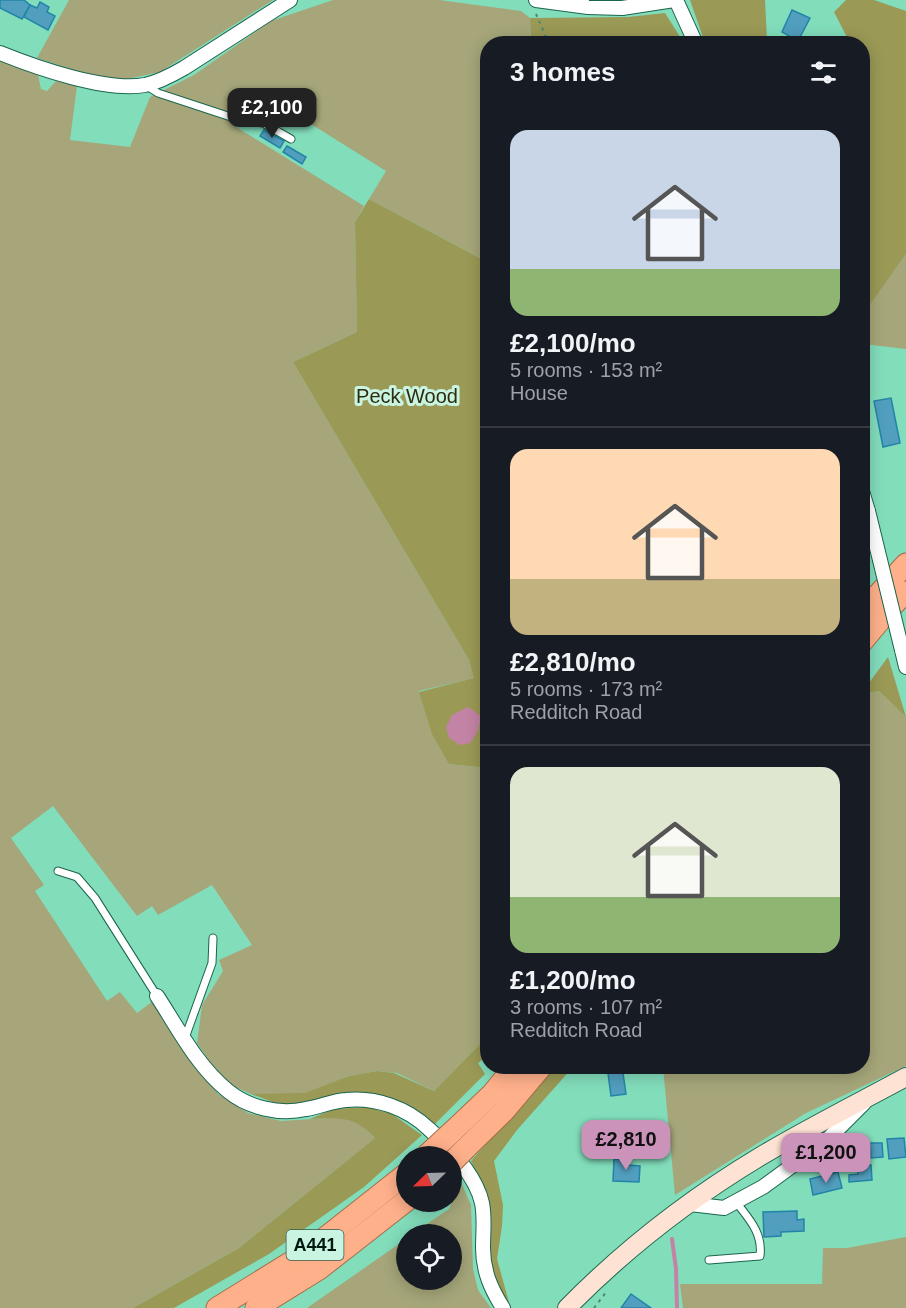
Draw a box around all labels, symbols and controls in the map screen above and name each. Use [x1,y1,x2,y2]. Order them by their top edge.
icon: filters [807,56,840,89]
text: 3 homes [510,57,616,87]
pin: £2,100 [223,88,321,139]
text: £2,100 [241,96,303,118]
icon: home [621,169,729,277]
text: £2,100/mo [510,328,636,358]
text: 5 rooms · 153 m² [510,359,662,381]
text: House [510,382,568,404]
park label: Peck Wood [356,385,458,407]
icon: home [621,488,729,596]
text: £2,810/mo [510,647,636,677]
text: 5 rooms · 173 m² [510,678,662,700]
text: Redditch Road [510,701,642,723]
icon: home [621,806,729,914]
text: £1,200/mo [510,965,636,995]
text: 3 rooms · 107 m² [510,996,662,1018]
text: Redditch Road [510,1019,642,1041]
pin: £2,810 [577,1120,675,1171]
text: £2,810 [595,1128,657,1150]
pin: £1,200 [777,1133,875,1184]
text: £1,200 [795,1141,857,1163]
north arrow [396,1146,462,1212]
map controls [396,1146,462,1290]
button: locate [396,1224,462,1290]
road number: A441 [286,1230,344,1260]

